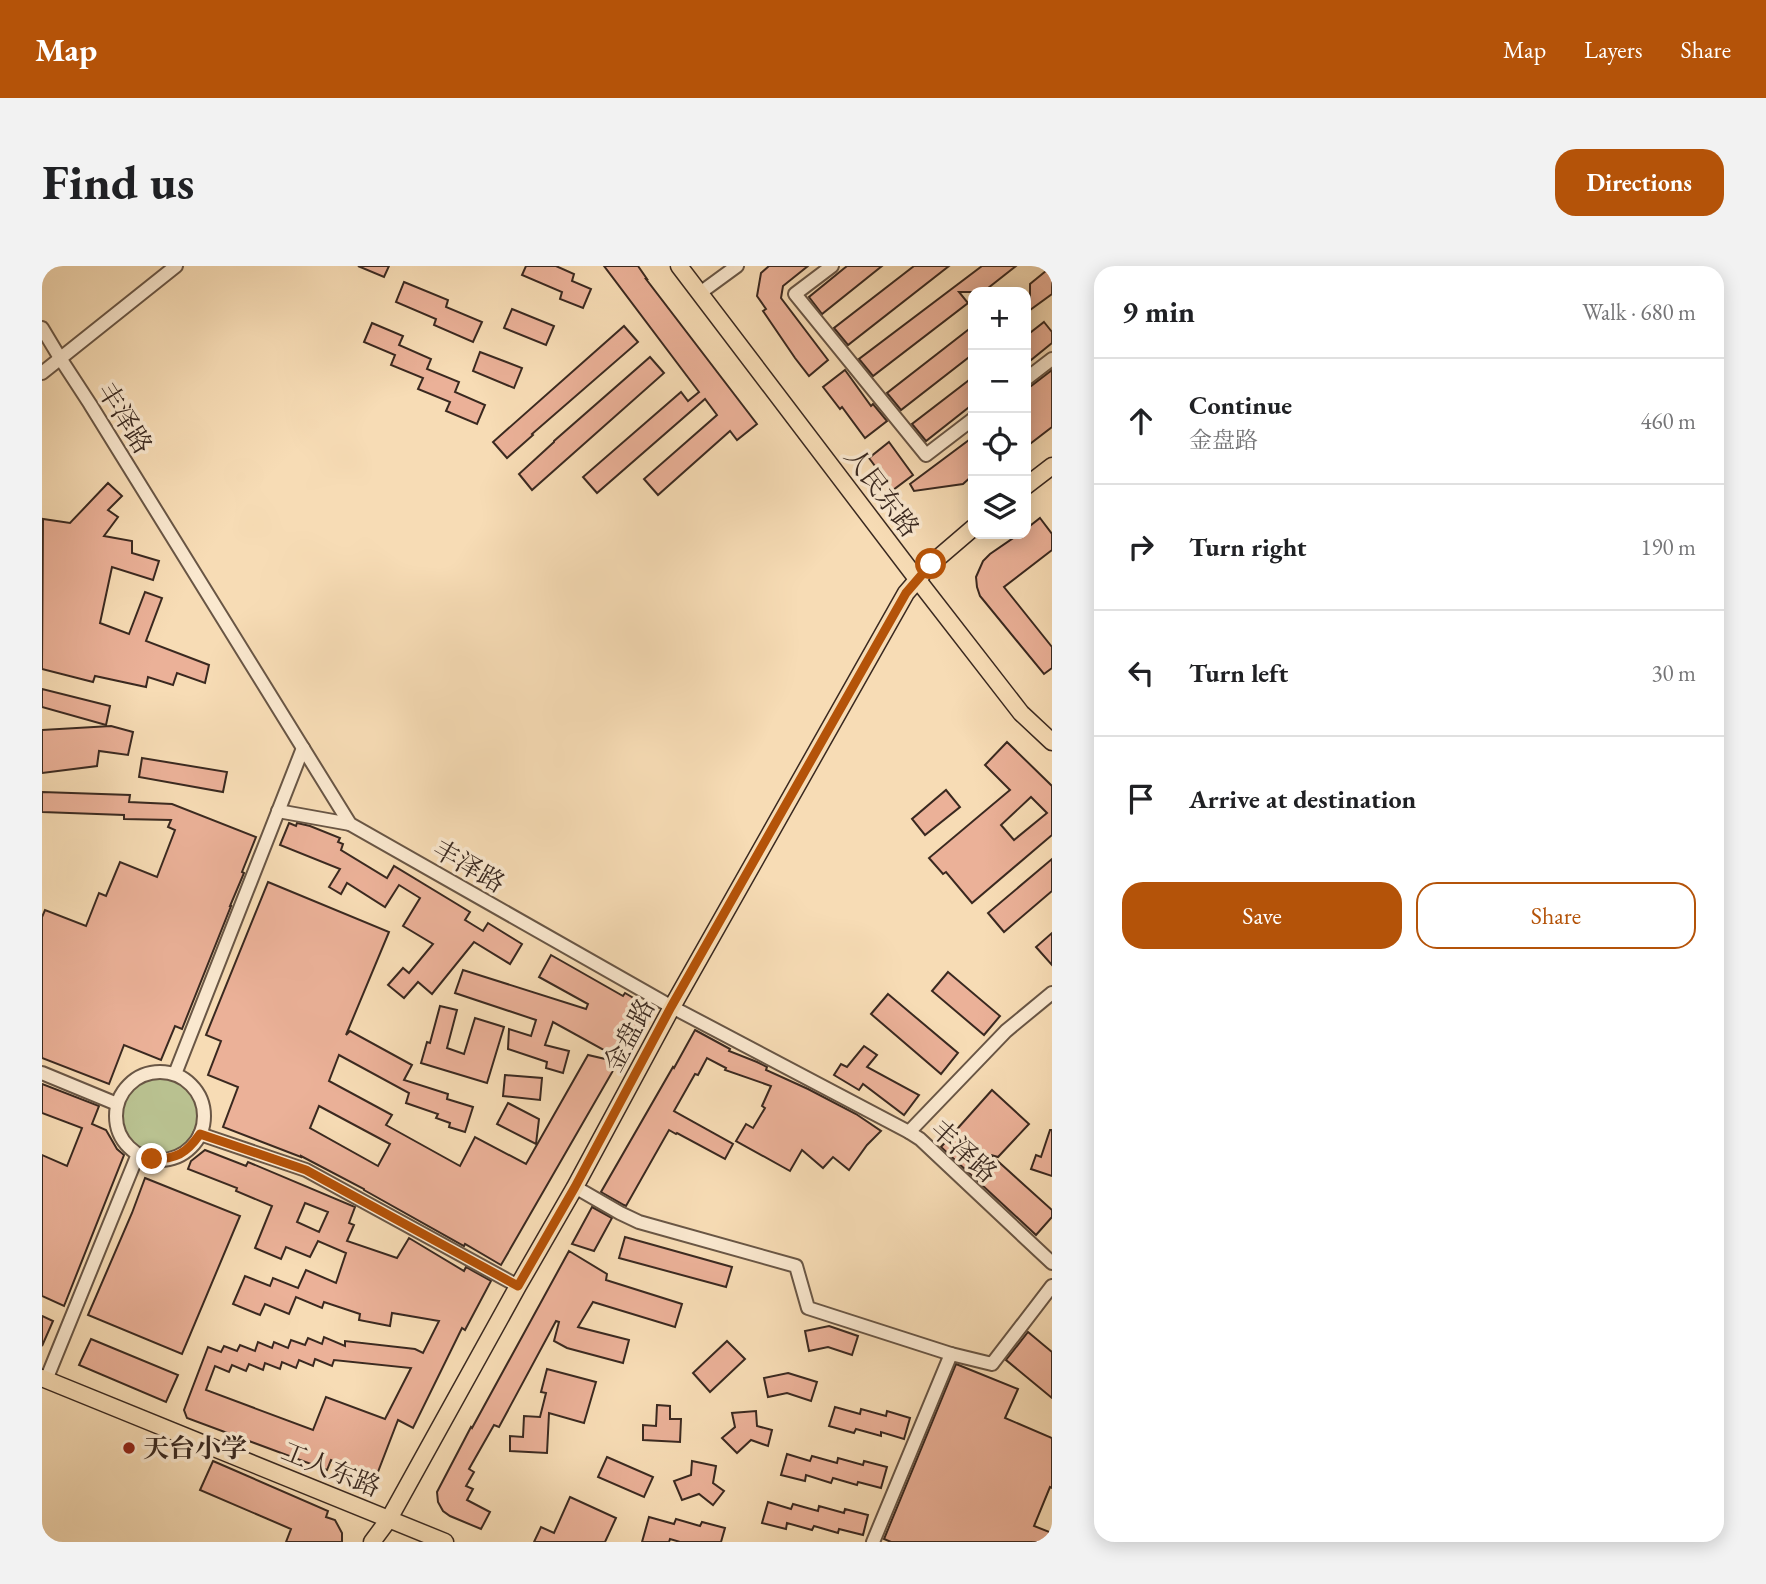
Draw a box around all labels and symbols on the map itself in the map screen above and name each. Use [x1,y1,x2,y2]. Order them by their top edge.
street label: 丰泽路 [90,376,160,460]
street label: 人民东路 [837,440,927,544]
route start [915,548,946,579]
street label: 丰泽路 [427,832,511,900]
street label: 金盘路 [596,993,662,1077]
street label: 丰泽路 [924,1112,1004,1190]
route end [136,1143,167,1174]
place label: 天台小学 [143,1431,247,1465]
street label: 工人东路 [276,1434,386,1504]
marker: 天台小学 [121,1440,137,1456]

